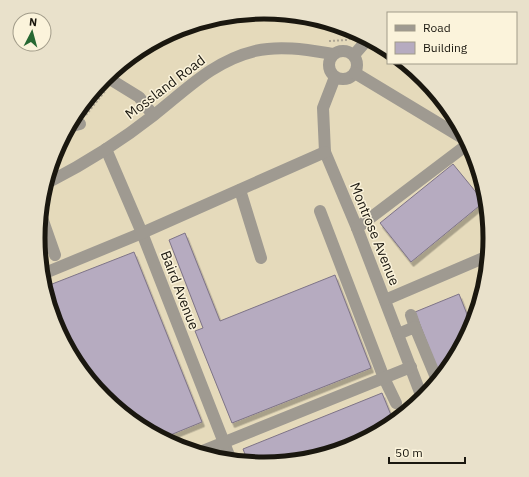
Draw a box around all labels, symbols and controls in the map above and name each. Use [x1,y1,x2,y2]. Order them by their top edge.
north arrow [12,12,52,52]
legend [387,12,517,64]
text: N [28,15,38,29]
text: Road [423,20,451,35]
text: Building [423,40,468,55]
street label: Mossland Road [121,51,209,123]
street label: Montrose Avenue [346,180,404,288]
street label: Baird Avenue [157,248,203,332]
scale bar [389,439,465,465]
text: 50 m [395,445,423,460]

